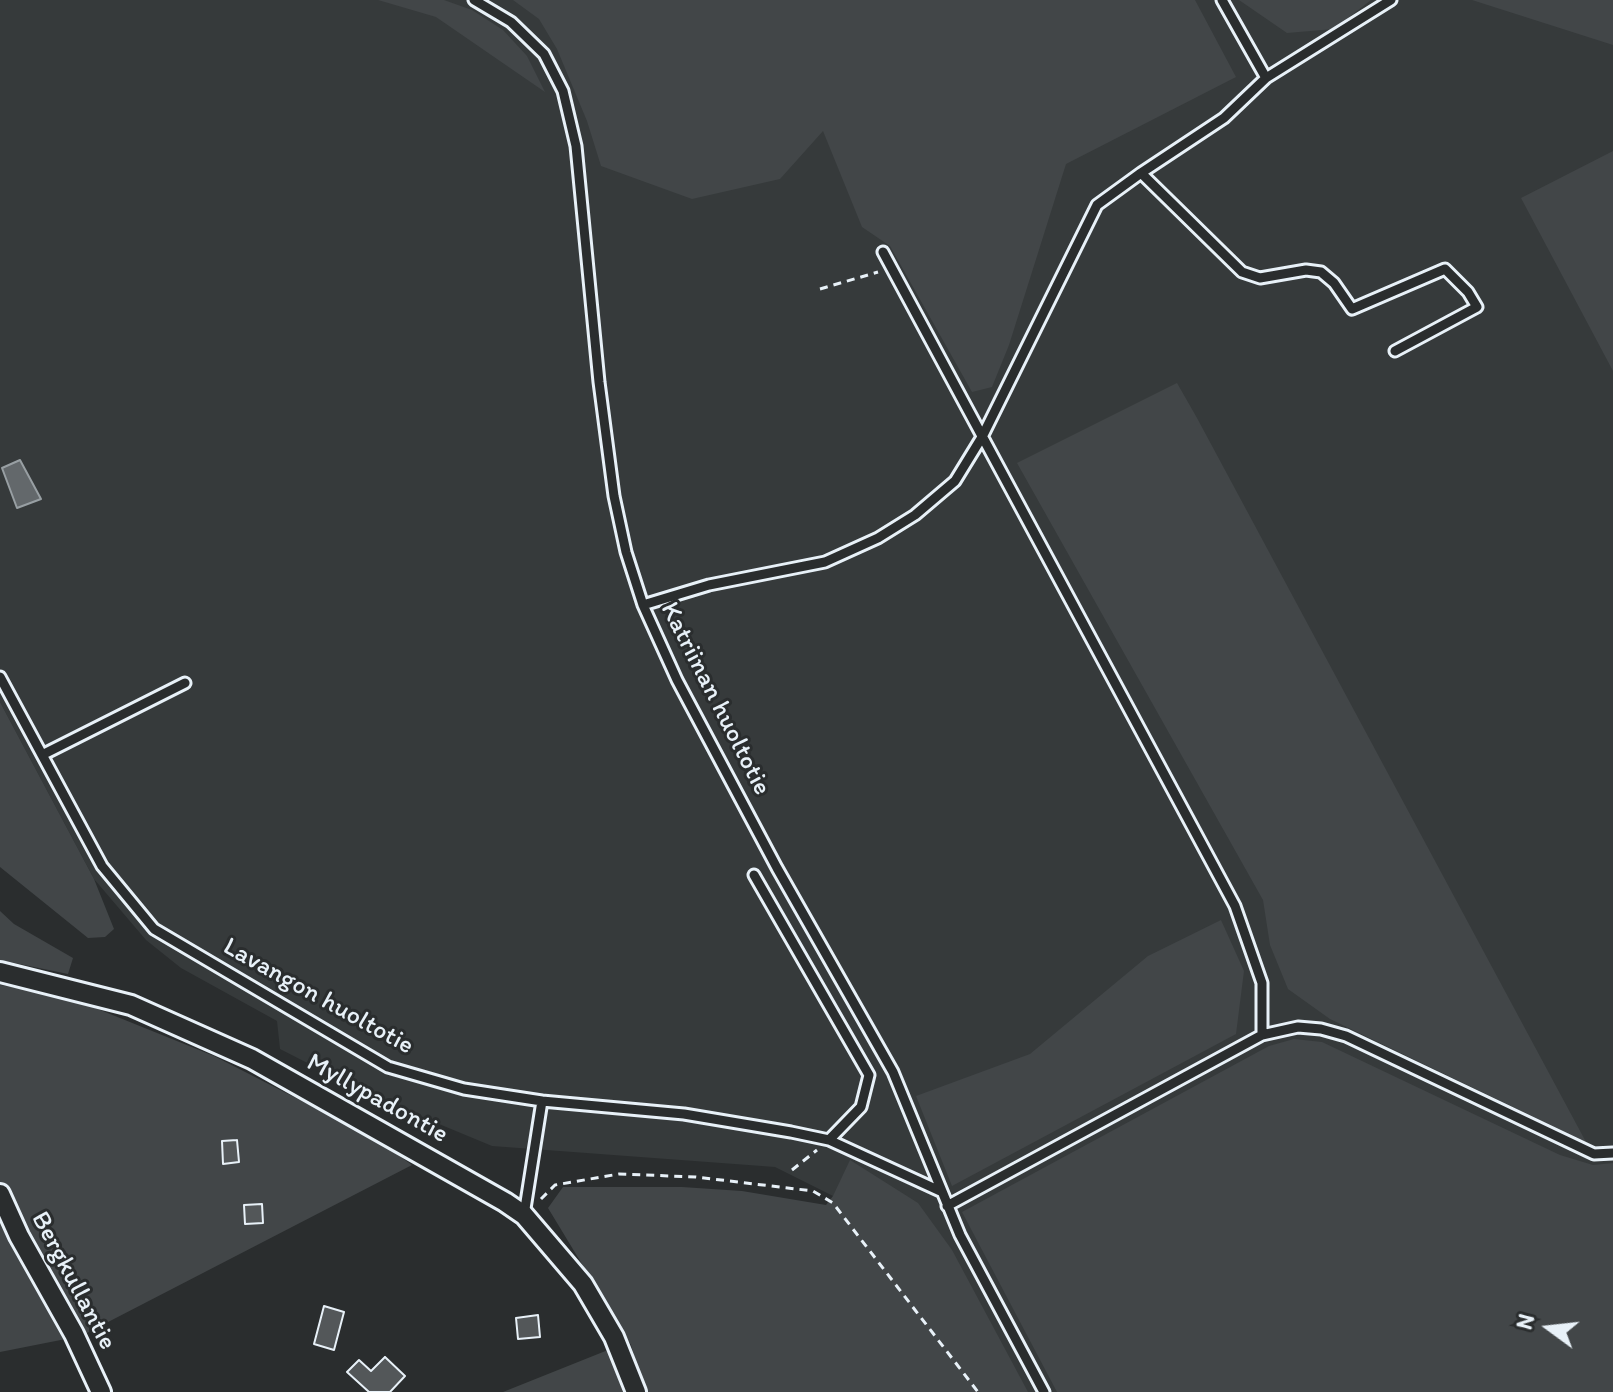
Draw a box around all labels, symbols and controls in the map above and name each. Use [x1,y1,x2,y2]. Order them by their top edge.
street label: Katriinan huoltotie [653,597,777,801]
street label: Lavangon huoltotie [217,932,419,1062]
street label: Myllypadontie [301,1047,453,1151]
street label: Bergkullantie [24,1207,122,1355]
north arrow [1509,1288,1589,1368]
text: N [1510,1311,1540,1332]

